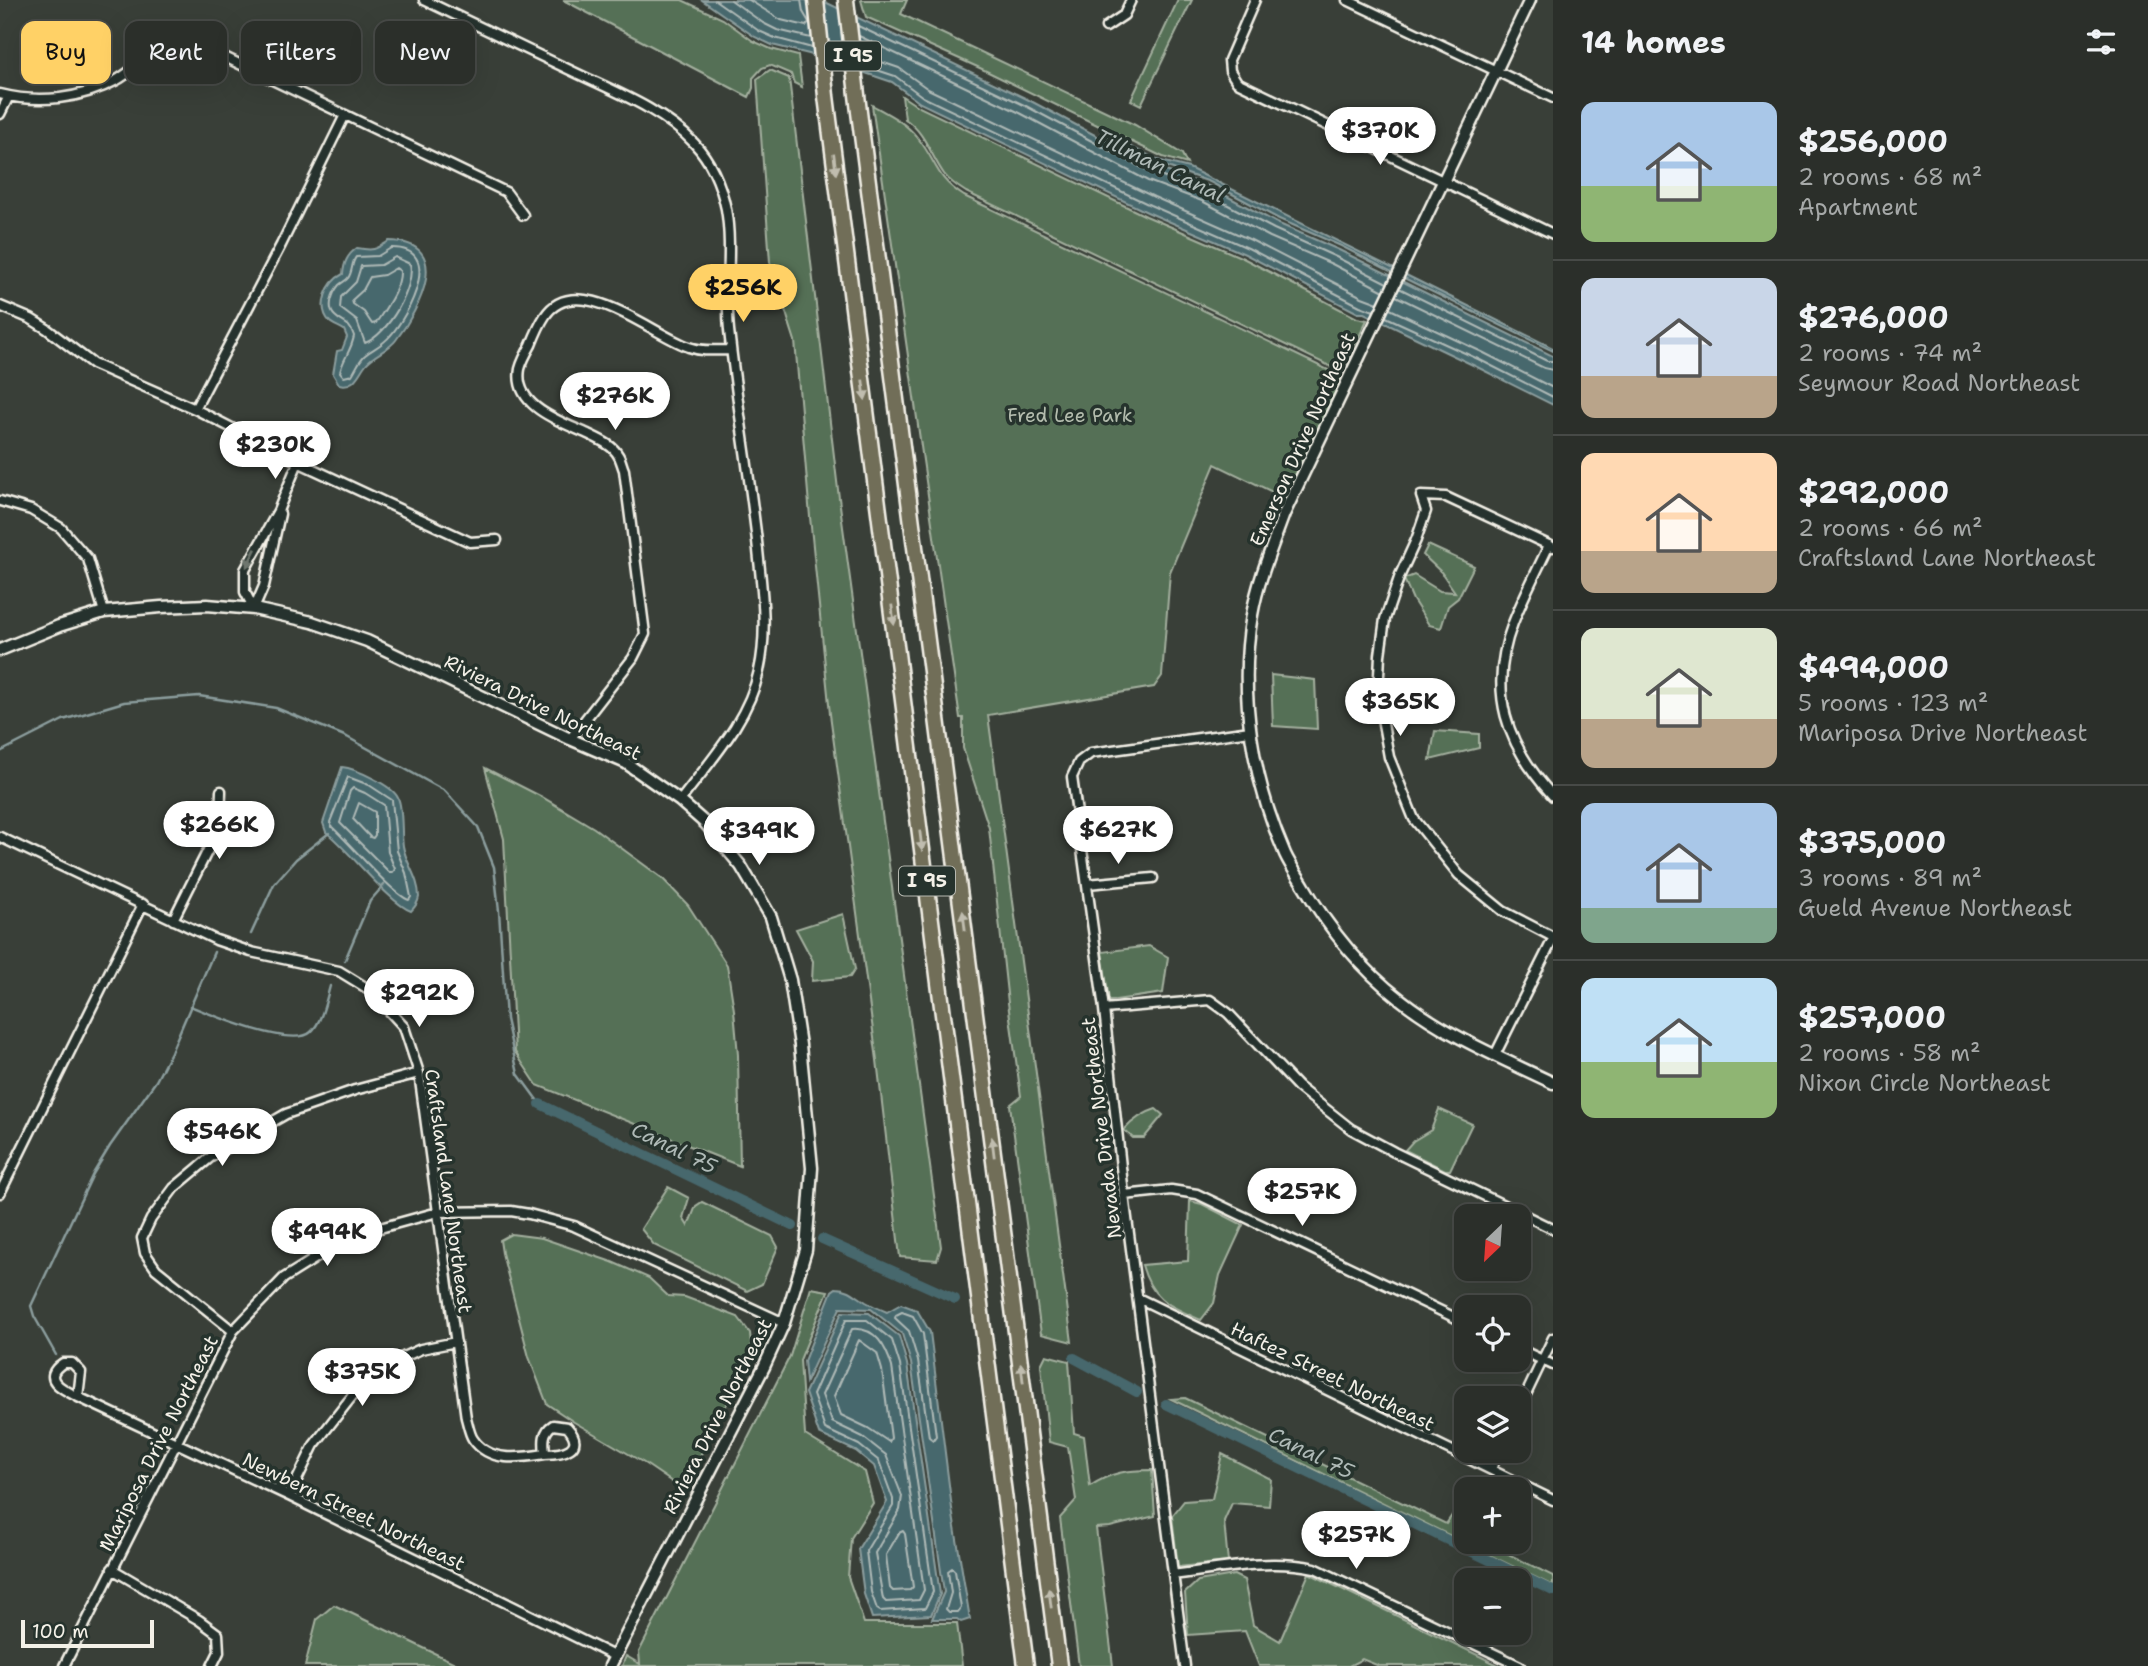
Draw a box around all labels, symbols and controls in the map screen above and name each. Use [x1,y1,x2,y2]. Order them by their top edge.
chip: Buy [21,21,111,84]
chip: Rent [125,21,227,84]
chip: Filters [241,21,361,84]
chip: New [375,21,475,84]
text: 14 homes [1581,22,1726,63]
icon: filters [2082,23,2120,61]
road number: I 95 [825,42,881,70]
pin: $370K [1331,108,1429,167]
text: $370K [1341,115,1419,145]
text: $256,000 [1798,121,1948,162]
water label: Tillman Canal [1090,122,1230,210]
icon: home [1637,130,1721,214]
one-way arrow [830,153,841,175]
text: 2 rooms · 68 m² [1798,162,1982,192]
text: Apartment [1798,192,1918,222]
pin: $256K [694,264,792,324]
text: $256K [704,272,782,302]
text: $276,000 [1798,297,1949,338]
icon: home [1637,306,1721,390]
street label: Emerson Drive Northeast [1244,328,1361,550]
text: 2 rooms · 74 m² [1798,338,1982,368]
text: Seymour Road Northeast [1798,368,2080,398]
pin: $276K [566,372,664,432]
one-way arrow [858,379,869,401]
text: $276K [576,380,654,410]
park label: Fred Lee Park [1007,403,1133,428]
pin: $230K [226,421,324,481]
text: $230K [236,429,314,459]
text: $292,000 [1798,472,1949,513]
icon: home [1637,481,1721,565]
text: 2 rooms · 66 m² [1798,513,1983,543]
text: Craftsland Lane Northeast [1798,543,2096,573]
one-way arrow [245,548,256,568]
one-way arrow [887,605,898,627]
text: $494,000 [1798,647,1949,688]
street label: Riviera Drive Northeast [440,649,645,766]
icon: home [1637,656,1721,740]
pin: $365K [1351,678,1449,738]
text: $365K [1361,686,1439,716]
text: 5 rooms · 123 m² [1798,688,1988,718]
text: Mariposa Drive Northeast [1798,718,2088,748]
pin: $266K [170,802,268,861]
pin: $627K [1069,806,1167,866]
pin: $349K [710,808,808,867]
text: $266K [179,809,259,839]
text: $627K [1079,814,1157,844]
text: $349K [720,815,798,845]
text: $375,000 [1798,822,1946,863]
one-way arrow [916,830,927,852]
icon: home [1637,831,1721,915]
text: 3 rooms · 89 m² [1798,863,1982,893]
road number: I 95 [899,866,955,896]
text: Gueld Avenue Northeast [1798,893,2072,923]
one-way arrow [958,910,969,932]
pin: $292K [370,970,468,1029]
text: $292K [380,977,458,1007]
text: $257,000 [1798,997,1946,1038]
icon: home [1637,1006,1721,1090]
street label: Nevada Drive Northeast [1076,1016,1127,1240]
text: 2 rooms · 58 m² [1798,1038,1981,1068]
street label: Craftsland Lane Northeast [419,1067,478,1315]
text: Nixon Circle Northeast [1798,1068,2051,1098]
pin: $546K [173,1108,271,1168]
water label: Canal 75 [627,1115,722,1181]
text: $546K [183,1116,261,1146]
one-way arrow [987,1136,998,1158]
pin: $257K [1253,1168,1351,1228]
text: $257K [1263,1176,1341,1206]
north arrow [1454,1204,1531,1281]
map controls [1454,1204,1531,1645]
pin: $494K [278,1208,376,1268]
text: $494K [288,1216,366,1246]
button: locate [1454,1295,1531,1372]
street label: Riviera Drive Northeast [657,1314,778,1518]
street label: Haftez Street Northeast [1227,1316,1439,1437]
street label: Mariposa Drive Northeast [93,1331,224,1555]
pin: $375K [313,1348,411,1408]
text: $375K [324,1356,400,1386]
one-way arrow [1016,1361,1027,1383]
button: layers [1454,1386,1531,1463]
water label: Canal 75 [1264,1420,1359,1486]
street label: Newbern Street Northeast [238,1447,469,1576]
button: + [1454,1477,1531,1554]
pin: $257K [1307,1512,1405,1571]
text: $257K [1317,1519,1395,1549]
button: − [1454,1568,1531,1645]
one-way arrow [1045,1587,1056,1609]
scale bar [21,1617,154,1649]
text: 100 m [32,1619,89,1644]

